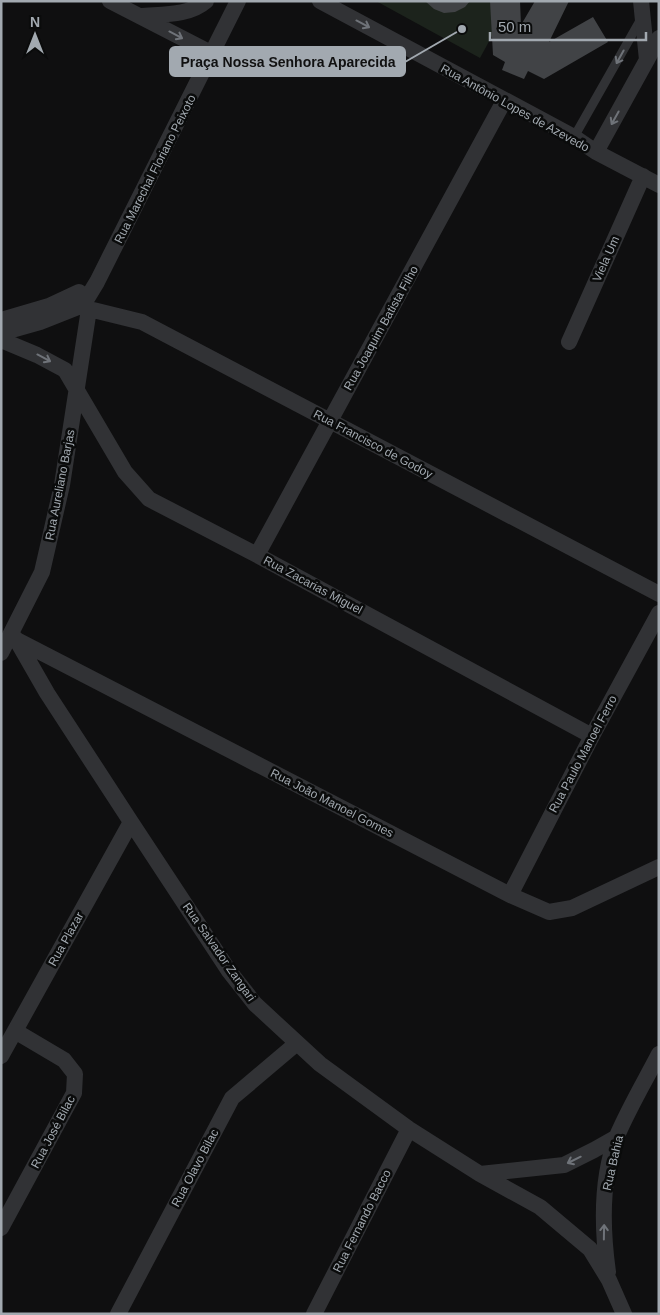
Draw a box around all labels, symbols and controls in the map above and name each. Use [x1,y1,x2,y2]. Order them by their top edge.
north arrow [10,10,60,60]
scale bar [490,10,646,42]
text: N [30,14,40,30]
text: 50 m [498,18,531,35]
one-way arrow [355,19,370,29]
one-way arrow [169,30,184,40]
callout: Praça Nossa Senhora Aparecida [170,47,405,76]
one-way arrow [615,49,624,64]
text: Praça Nossa Senhora Aparecida [180,54,396,70]
street label: Rua Antônio Lopes de Azevedo [438,61,592,155]
street label: Rua Marechal Floriano Peixoto [111,92,199,246]
one-way arrow [610,110,619,125]
street label: Viela Um [590,234,622,284]
street label: Rua Joaquim Batista Filho [341,263,421,393]
one-way arrow [36,354,51,364]
street label: Rua Francisco de Godoy [311,407,435,481]
street label: Rua Aureliano Barjas [42,428,78,542]
street label: Rua Zacarias Miguel [261,553,365,617]
street label: Rua Paulo Manoel Ferro [546,693,620,815]
street label: Rua João Manoel Gomes [268,766,396,840]
street label: Rua Salvador Zangari [180,900,258,1004]
street label: Rua Plazar [45,910,87,968]
street label: Rua José Bilac [28,1093,78,1171]
street label: Rua Olavo Bilac [169,1127,221,1209]
street label: Rua Bahia [600,1134,626,1192]
one-way arrow [567,1155,582,1165]
street label: Rua Fernando Bacco [330,1167,394,1275]
one-way arrow [599,1224,609,1240]

